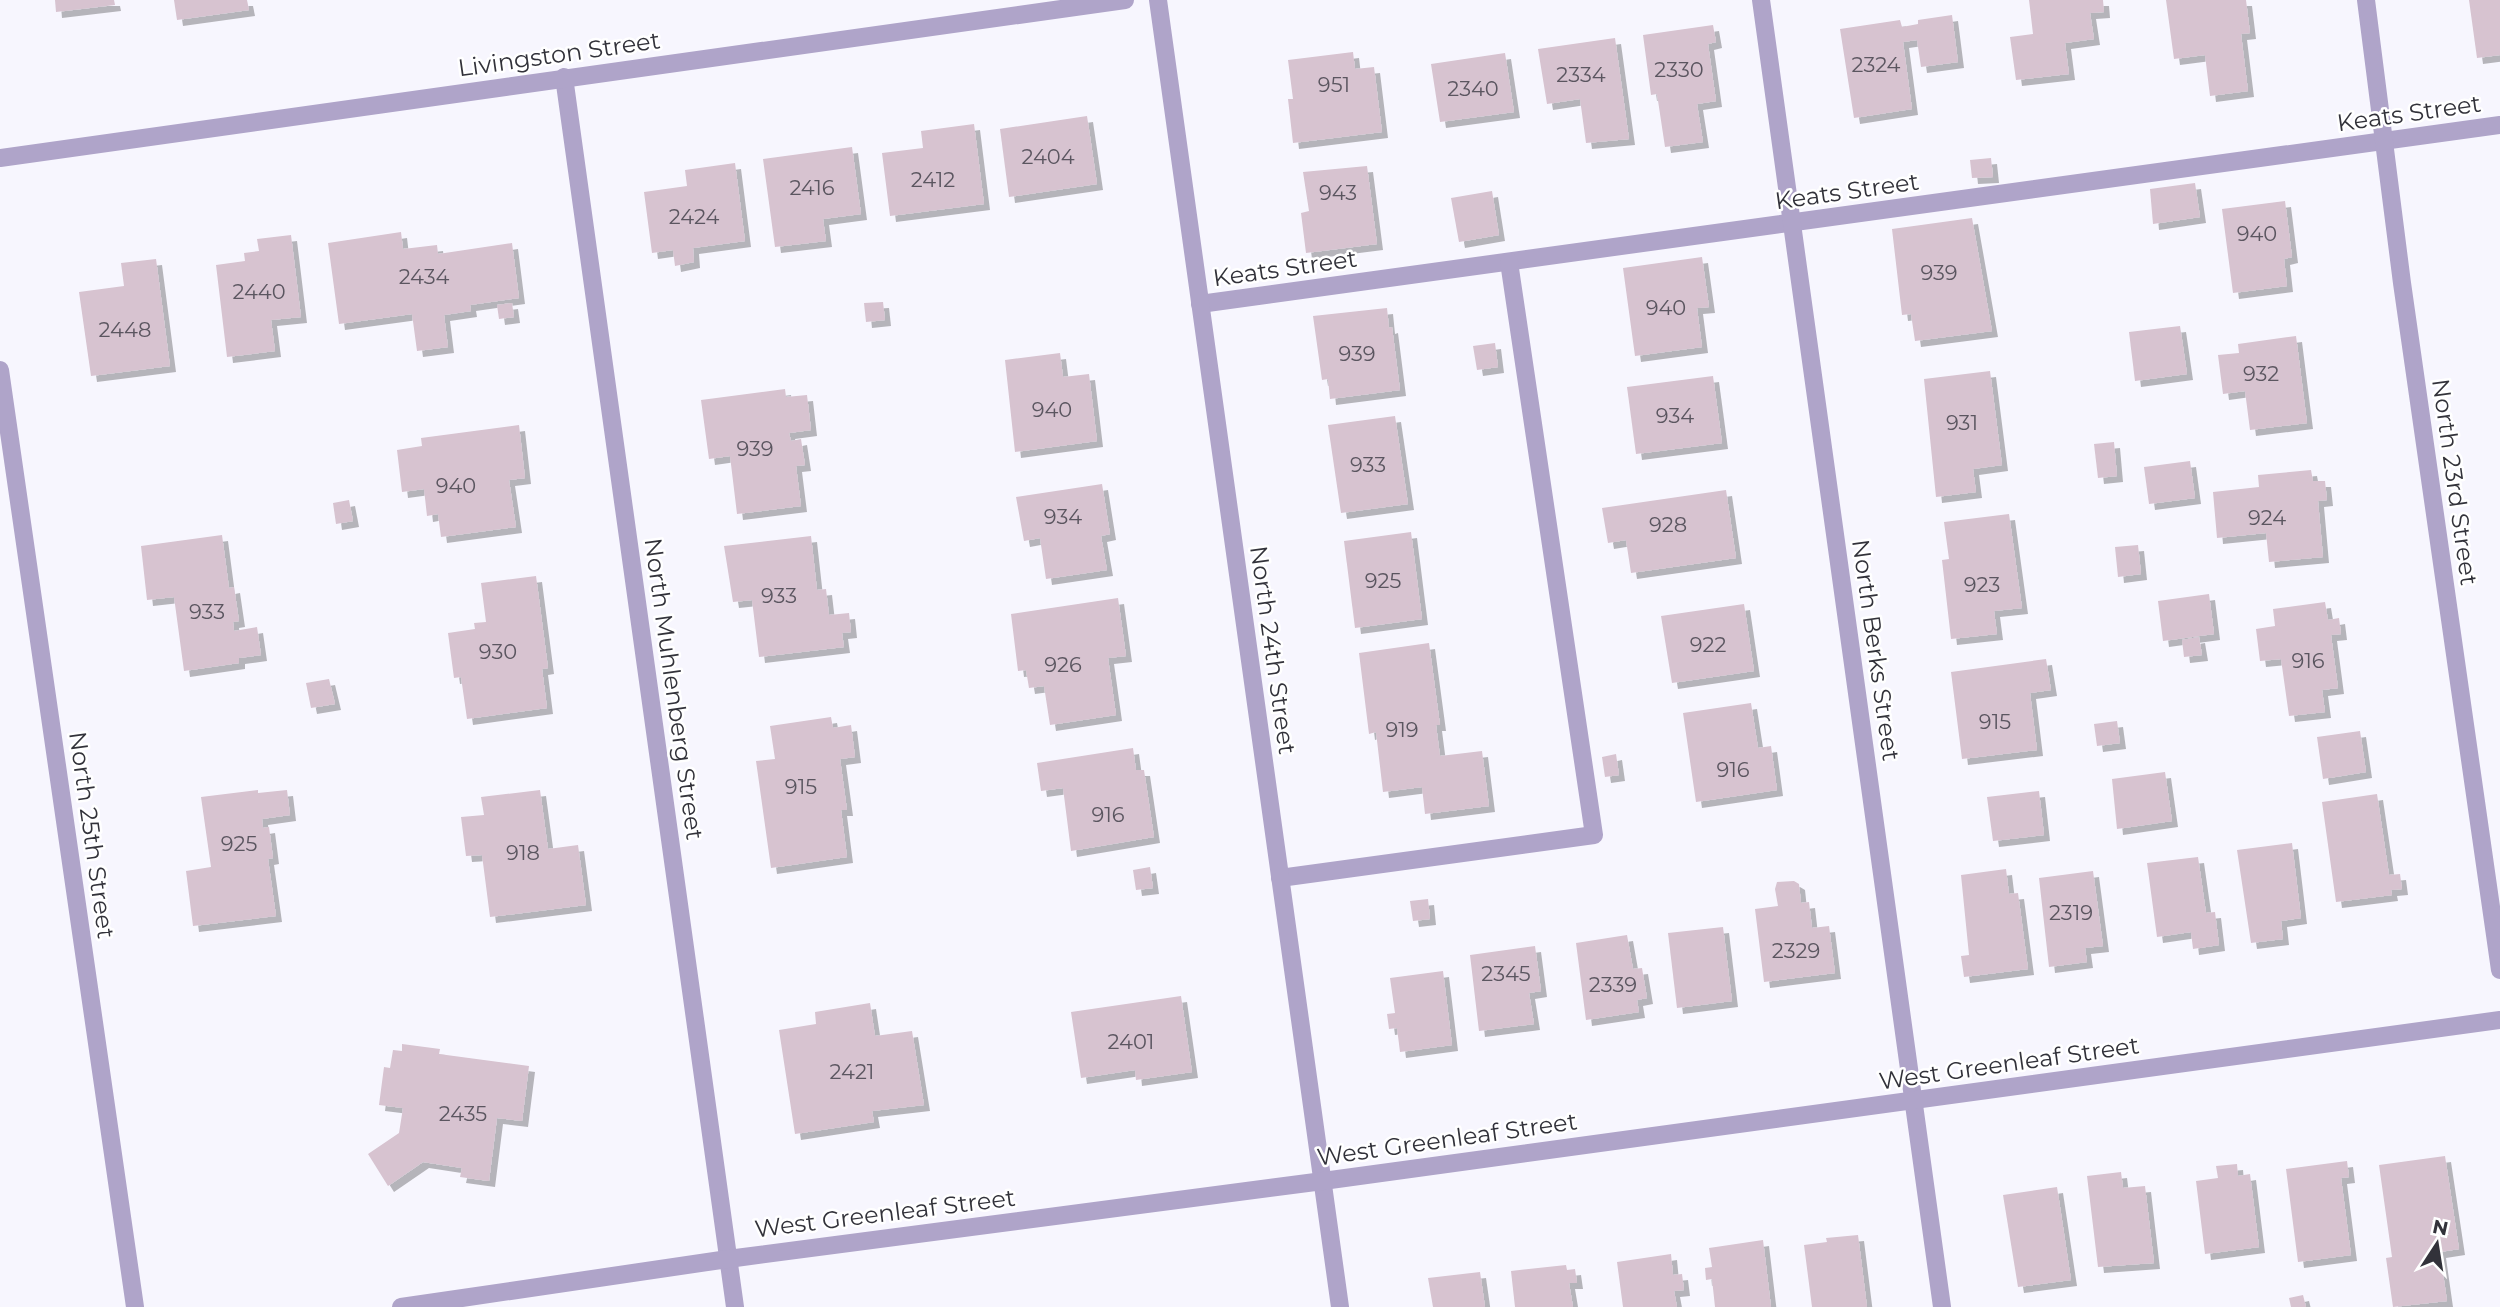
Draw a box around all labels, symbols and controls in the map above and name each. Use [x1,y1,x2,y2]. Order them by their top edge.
street label: Livingston Street [456,25,662,83]
house number: 2324 [1851,52,1901,77]
house number: 2330 [1654,57,1704,82]
house number: 2334 [1556,62,1606,87]
house number: 951 [1318,72,1350,97]
house number: 2340 [1447,76,1499,101]
street label: Keats Street [2335,89,2483,137]
house number: 2404 [1021,144,1075,169]
house number: 2412 [911,167,955,192]
street label: Keats Street [1773,167,1921,215]
house number: 2416 [789,175,835,200]
house number: 943 [1319,180,1357,205]
house number: 2424 [669,204,719,229]
house number: 940 [2237,221,2277,246]
street label: Keats Street [1211,244,1359,292]
house number: 939 [1920,260,1958,285]
house number: 2434 [399,264,449,289]
house number: 2440 [232,279,286,304]
house number: 940 [1646,295,1686,320]
house number: 2448 [99,317,151,342]
house number: 939 [1338,341,1376,366]
house number: 932 [2243,361,2279,386]
street label: North 23rd Street [2426,377,2484,587]
house number: 940 [1032,397,1072,422]
house number: 934 [1656,403,1694,428]
house number: 931 [1946,410,1978,435]
house number: 939 [736,436,774,461]
house number: 933 [1350,452,1386,477]
house number: 940 [436,473,476,498]
house number: 934 [1044,504,1082,529]
house number: 924 [2248,505,2286,530]
house number: 928 [1649,512,1687,537]
street label: North Muhlenberg Street [638,536,710,842]
street label: North Berks Street [1846,537,1906,763]
street label: North 24th Street [1244,544,1302,757]
house number: 925 [1365,568,1401,593]
house number: 923 [1964,572,2000,597]
house number: 933 [761,583,797,608]
house number: 933 [189,599,225,624]
house number: 922 [1690,632,1726,657]
house number: 930 [479,639,517,664]
house number: 916 [2291,648,2325,673]
house number: 926 [1044,652,1082,677]
house number: 915 [1979,709,2011,734]
house number: 919 [1385,717,1419,742]
street label: North 25th Street [63,730,121,941]
house number: 916 [1716,757,1750,782]
house number: 915 [785,774,817,799]
house number: 916 [1091,802,1125,827]
house number: 925 [221,831,257,856]
house number: 918 [506,840,540,865]
house number: 2319 [2049,900,2093,925]
house number: 2329 [1772,938,1820,963]
house number: 2345 [1481,961,1531,986]
house number: 2339 [1589,972,1637,997]
house number: 2401 [1108,1029,1154,1054]
street label: West Greenleaf Street [1877,1030,2141,1096]
house number: 2421 [830,1059,874,1084]
house number: 2435 [439,1101,487,1126]
street label: West Greenleaf Street [1315,1106,1579,1172]
street label: West Greenleaf Street [753,1183,1017,1243]
north arrow [2402,1209,2472,1279]
text: N [2431,1215,2450,1241]

